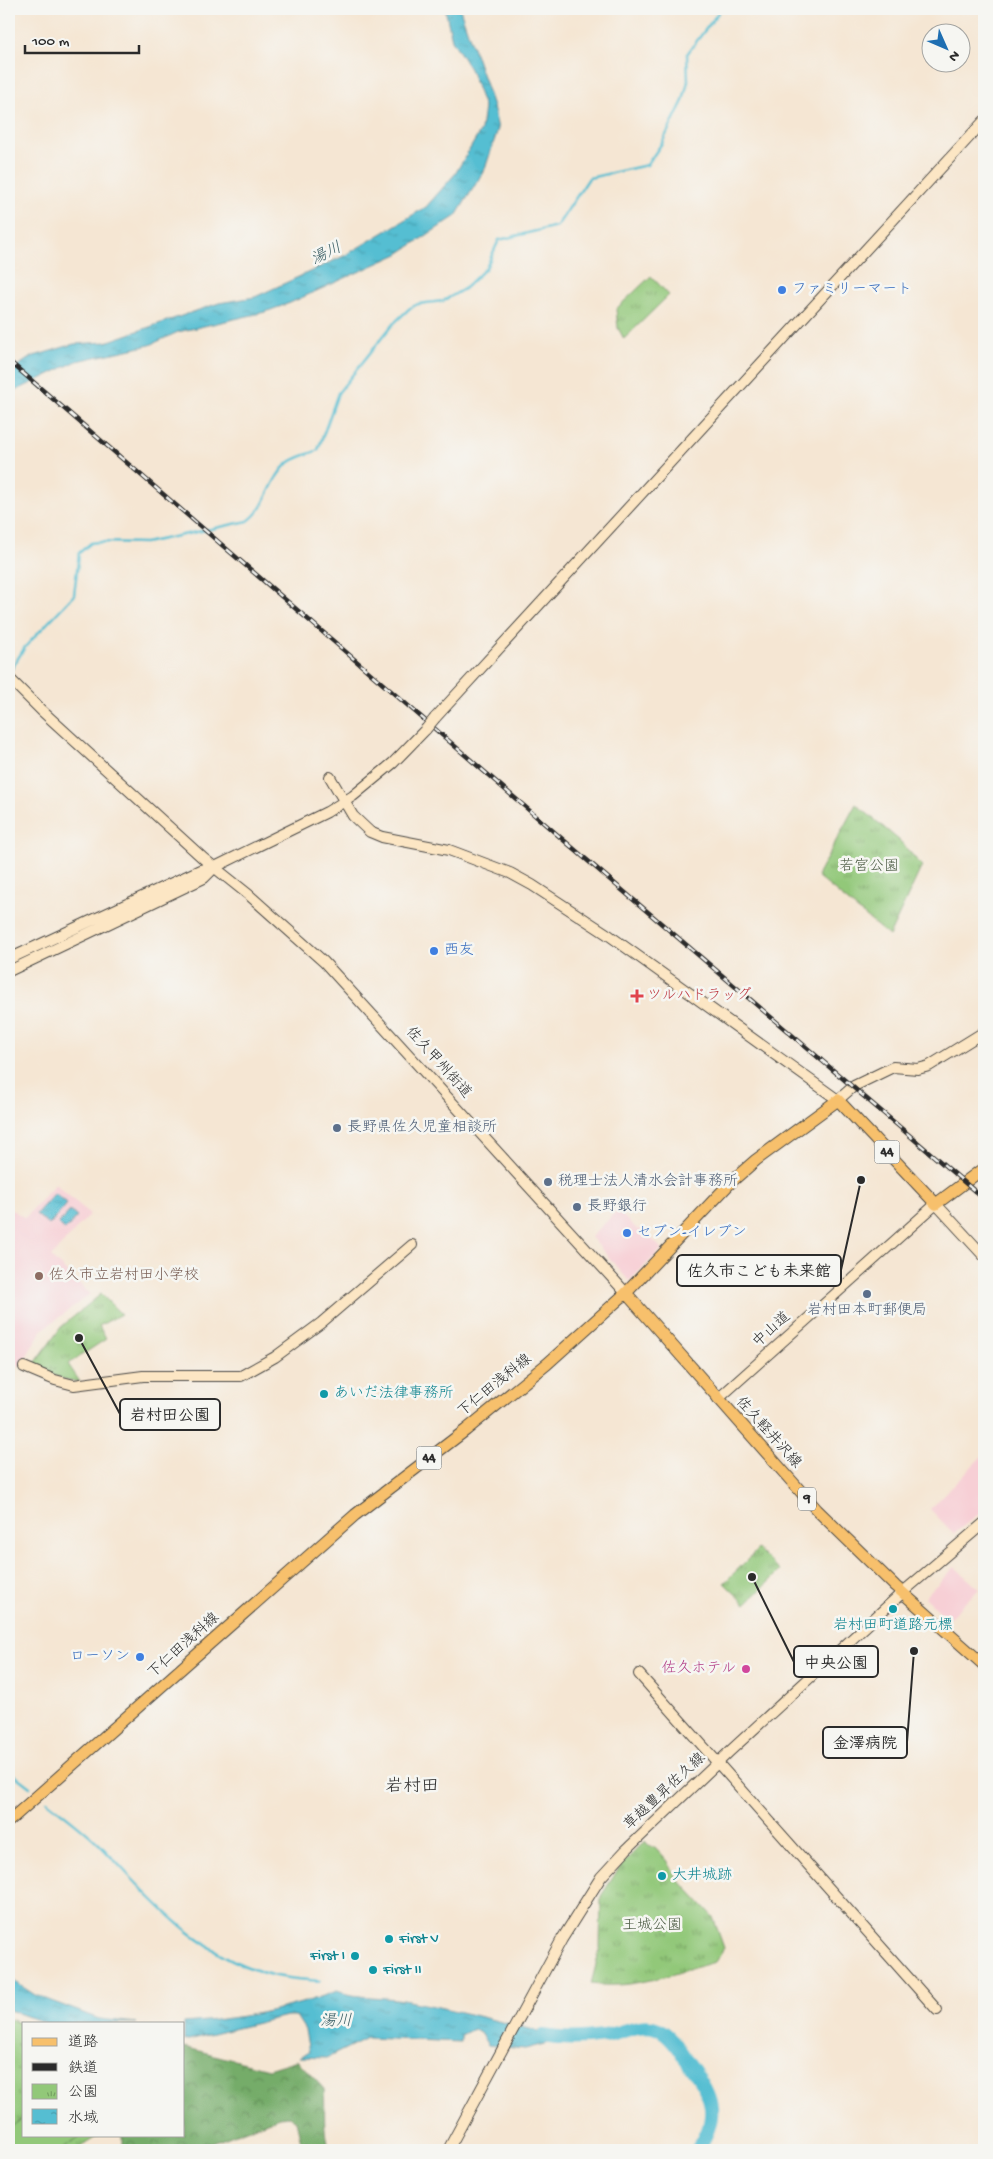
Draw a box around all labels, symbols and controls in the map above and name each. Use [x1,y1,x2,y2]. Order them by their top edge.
scale bar [25,22,139,54]
north arrow [920,22,970,72]
text: 100 m [31,33,70,51]
text: N [944,46,963,65]
water label: 湯川 [308,239,346,271]
place label: ファミリーマート [792,281,912,299]
marker: ファミリーマート [776,284,788,296]
park label: 若宮公園 [839,857,899,876]
place label: 西友 [444,941,474,960]
marker: 西友 [428,945,440,957]
place label: ツルハドラッグ [647,986,751,1005]
marker: ツルハドラッグ [631,990,643,1002]
street label: 佐久甲州街道 [401,1023,476,1102]
place label: 長野県佐久児童相談所 [347,1118,497,1137]
marker: 長野県佐久児童相談所 [331,1122,343,1134]
road number: 44 [874,1140,900,1164]
place label: 税理士法人清水会計事務所 [558,1172,738,1191]
marker: 税理士法人清水会計事務所 [542,1176,554,1188]
place label: 長野銀行 [587,1198,647,1216]
marker: 長野銀行 [571,1201,583,1213]
place label: セブン-イレブン [637,1224,747,1242]
marker: セブン-イレブン [621,1227,633,1239]
callout: 佐久市こども未来館 [677,1255,841,1286]
text: 佐久市こども未来館 [687,1262,831,1283]
place label: 佐久市立岩村田小学校 [49,1266,199,1285]
marker: 佐久市立岩村田小学校 [33,1270,45,1282]
marker: 岩村田本町郵便局 [861,1288,873,1300]
place label: 岩村田本町郵便局 [807,1301,927,1320]
street label: 中山道 [749,1308,795,1352]
street label: 下仁田浅科線 [454,1350,536,1421]
place label: あいだ法律事務所 [334,1384,453,1403]
marker: あいだ法律事務所 [318,1388,330,1400]
street label: 佐久軽井沢線 [731,1393,806,1472]
callout: 岩村田公園 [120,1399,220,1430]
text: 岩村田公園 [130,1407,210,1427]
road number: 44 [416,1446,442,1470]
road number: 9 [798,1488,816,1510]
marker: 岩村田町道路元標 [887,1603,899,1615]
street label: 下仁田浅科線 [144,1608,223,1683]
place label: 岩村田町道路元標 [833,1617,953,1635]
callout: 中央公園 [794,1646,878,1677]
place label: ローソン [70,1648,130,1666]
marker: ローソン [134,1651,146,1663]
text: 中央公園 [804,1654,868,1675]
place label: 佐久ホテル [662,1659,736,1678]
marker: 佐久ホテル [740,1663,752,1675]
callout: 金澤病院 [823,1727,907,1758]
text: 金澤病院 [833,1734,897,1755]
street label: 草越豊昇佐久線 [620,1749,710,1834]
district label: 岩村田 [385,1776,439,1798]
place label: 大井城跡 [672,1866,732,1885]
marker: 大井城跡 [656,1870,668,1882]
park label: 王城公園 [622,1917,682,1935]
place label: First V [398,1930,439,1948]
marker: First V [383,1933,395,1945]
place label: First I [309,1947,345,1965]
marker: First I [349,1950,361,1962]
place label: First II [382,1961,422,1979]
marker: First II [367,1964,379,1976]
water label: 湯川 [320,2012,352,2032]
legend [22,2022,185,2136]
text: 道路 [68,2034,98,2052]
text: 鉄道 [68,2060,98,2078]
text: 公園 [68,2084,98,2102]
text: 水域 [68,2109,98,2128]

